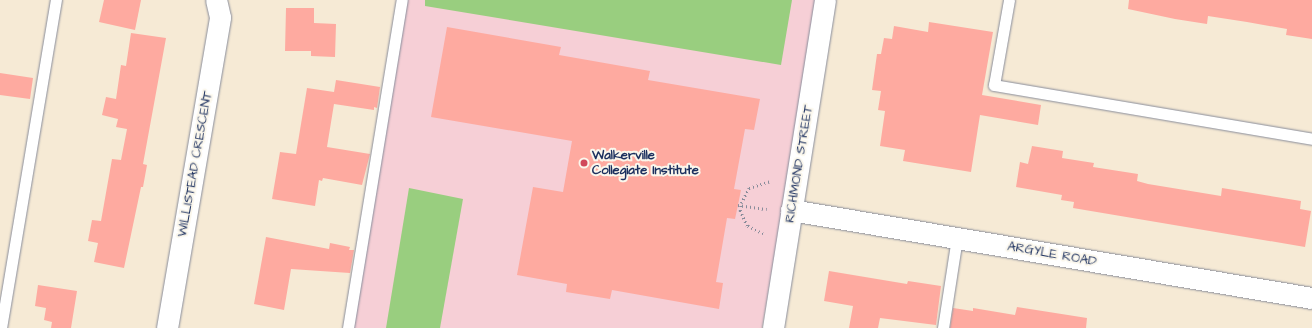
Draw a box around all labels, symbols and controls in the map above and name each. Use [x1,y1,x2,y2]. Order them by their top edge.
street label: WILLISTEAD CRESCENT [174,90,216,238]
street label: RICHMOND STREET [782,104,816,224]
place label: Walkerville Collegiate Institute [592,148,699,179]
marker: Walkerville Collegiate Institute [579,158,589,168]
street label: ARGYLE ROAD [1006,238,1098,270]

